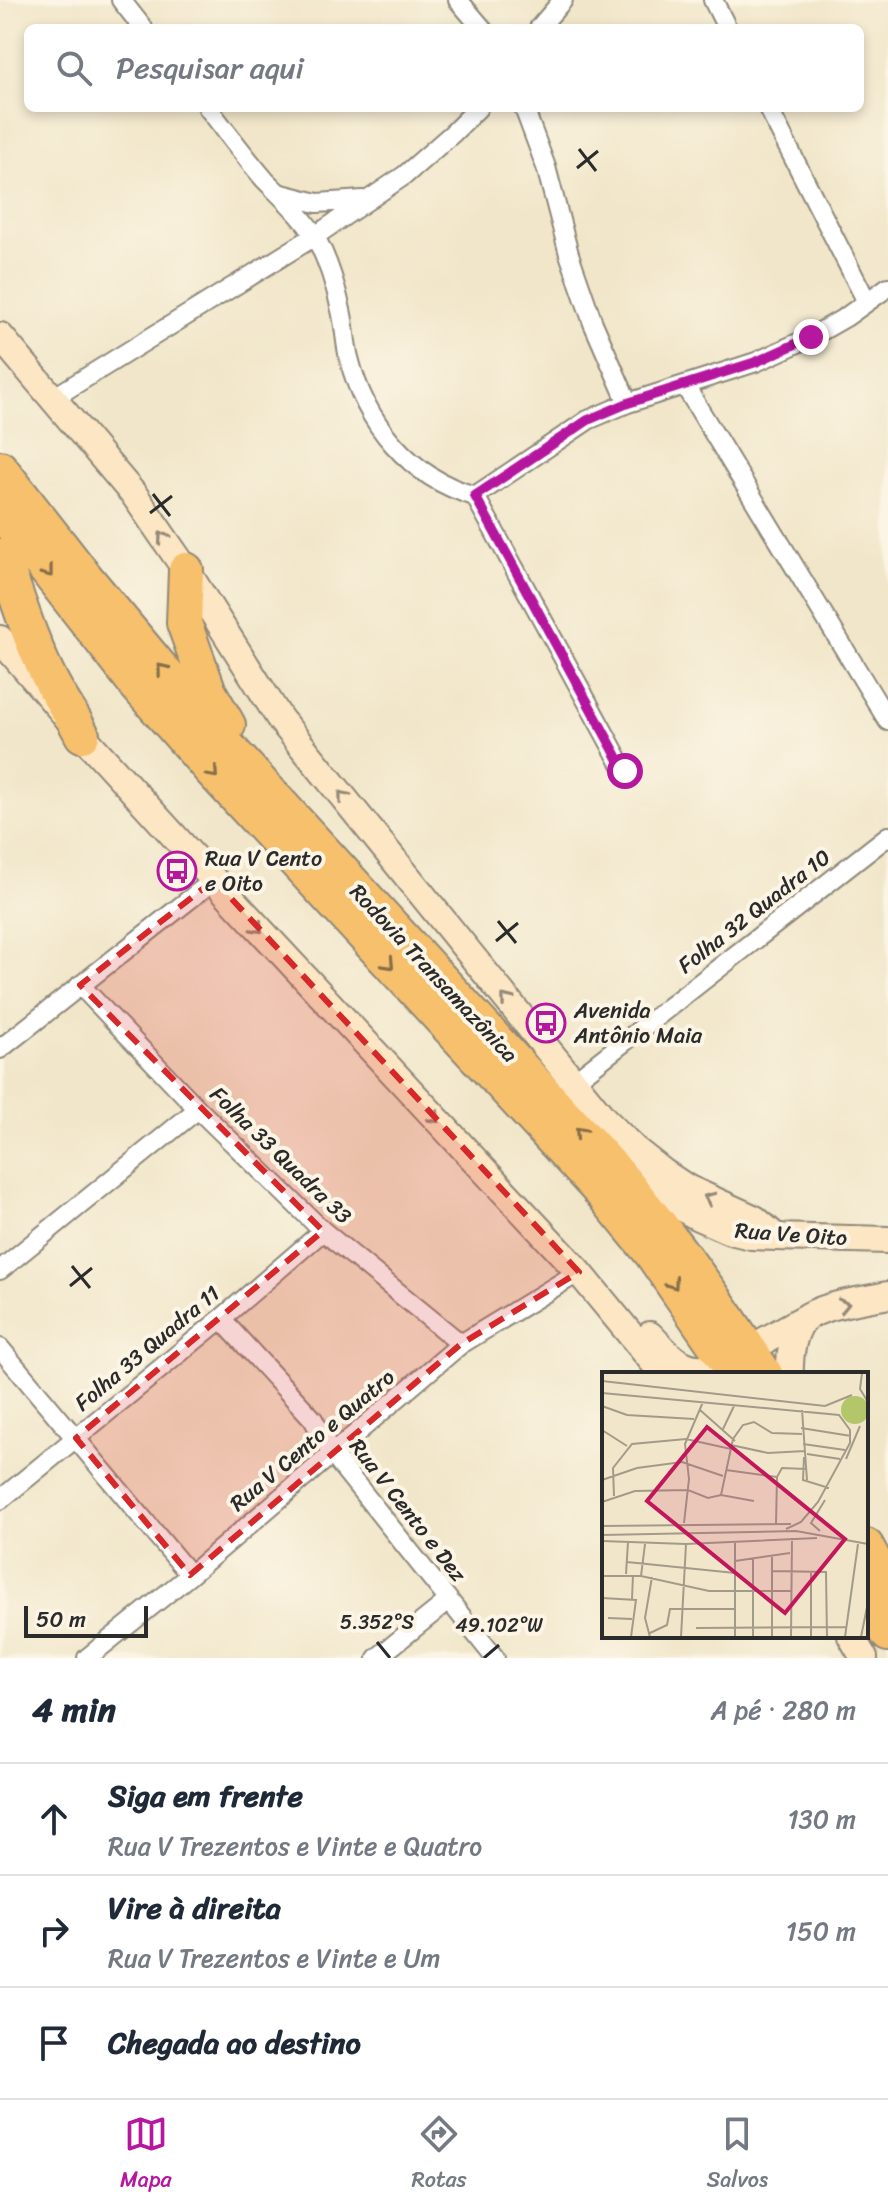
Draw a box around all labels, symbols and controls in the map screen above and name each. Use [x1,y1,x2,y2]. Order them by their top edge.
search box [24,24,864,112]
text: Pesquisar aqui [116,41,304,95]
icon: search [52,46,96,90]
route end [793,319,829,355]
one-way arrow [158,531,173,545]
one-way arrow [38,563,53,577]
one-way arrow [157,664,172,678]
route start [607,753,643,789]
one-way arrow [204,763,218,778]
one-way arrow [338,790,352,805]
street label: Folha 32 Quadra 10 [669,838,839,984]
place label: Rua V Cento e Oito [205,839,322,903]
bus stop icon: Rua V Cento e Oito [156,850,198,892]
street label: Rodovia Transamazônica [340,874,528,1072]
one-way arrow [249,918,263,933]
one-way arrow [380,955,395,969]
place label: Avenida Antônio Maia [573,991,703,1055]
one-way arrow [501,993,516,1008]
bus stop icon: Avenida Antônio Maia [525,1002,567,1044]
street label: Folha 33 Quadra 33 [200,1076,362,1234]
one-way arrow [426,1109,441,1123]
one-way arrow [575,1127,590,1141]
one-way arrow [703,1192,718,1208]
street label: Rua Ve Oito [734,1211,848,1257]
street label: Folha 33 Quadra 11 [65,1275,229,1421]
one-way arrow [663,1276,678,1290]
one-way arrow [837,1297,850,1314]
street label: Rua V Cento e Quatro [220,1359,404,1521]
inset map [602,1372,868,1638]
street label: Rua V Cento e Dez [339,1429,477,1591]
text: 50 m [36,1600,86,1639]
scale bar [24,1602,148,1638]
text: 5.352°S [340,1605,414,1640]
text: 49.102°W [455,1608,543,1643]
text: 4 min [32,1680,116,1740]
text: A pé · 280 m [711,1687,856,1733]
text: Siga em frente [108,1769,303,1823]
text: 130 m [787,1796,856,1842]
icon: ahead [32,1797,76,1841]
text: Rua V Trezentos e Vinte e Quatro [108,1823,482,1869]
text: Vire à direita [108,1881,281,1935]
text: 150 m [786,1908,856,1954]
icon: right [32,1909,76,1953]
text: Rua V Trezentos e Vinte e Um [108,1935,441,1981]
text: Chegada ao destino [108,2016,361,2070]
icon: arrive [32,2021,76,2065]
tab: Mapa [120,2112,172,2199]
tab: Rotas [411,2112,467,2199]
tab: Salvos [707,2112,768,2199]

